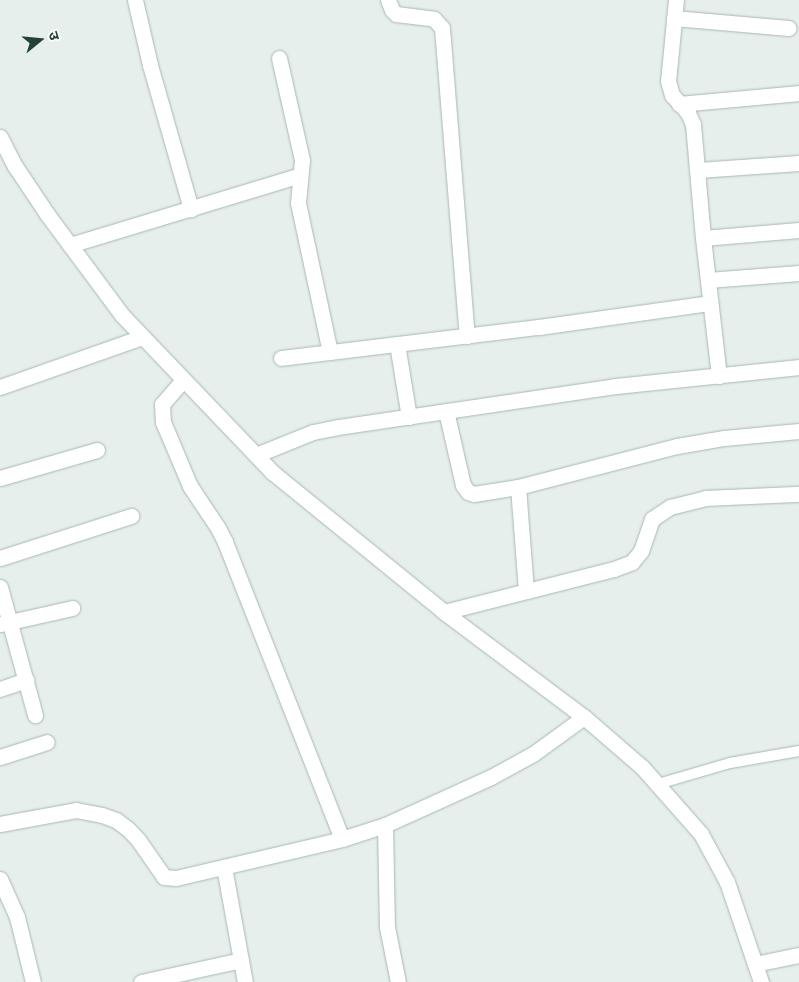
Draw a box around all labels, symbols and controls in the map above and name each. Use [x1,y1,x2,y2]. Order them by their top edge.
north arrow [15,15,65,65]
text: उ [45,29,64,42]

